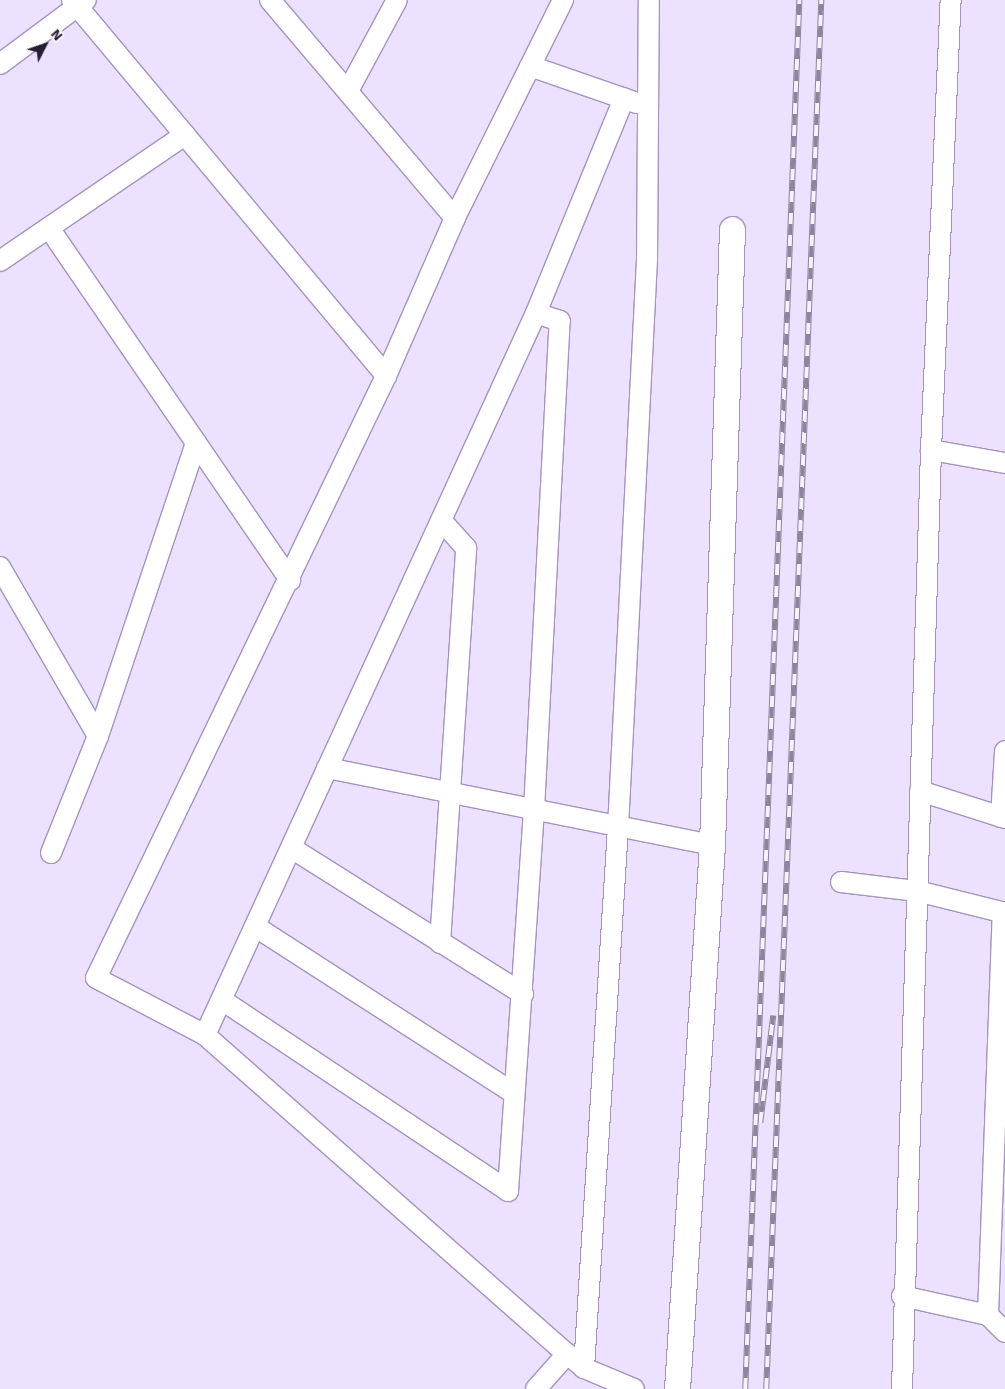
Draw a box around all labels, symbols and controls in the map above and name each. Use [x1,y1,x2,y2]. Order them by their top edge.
north arrow [20,20,70,70]
text: N [47,26,66,44]

